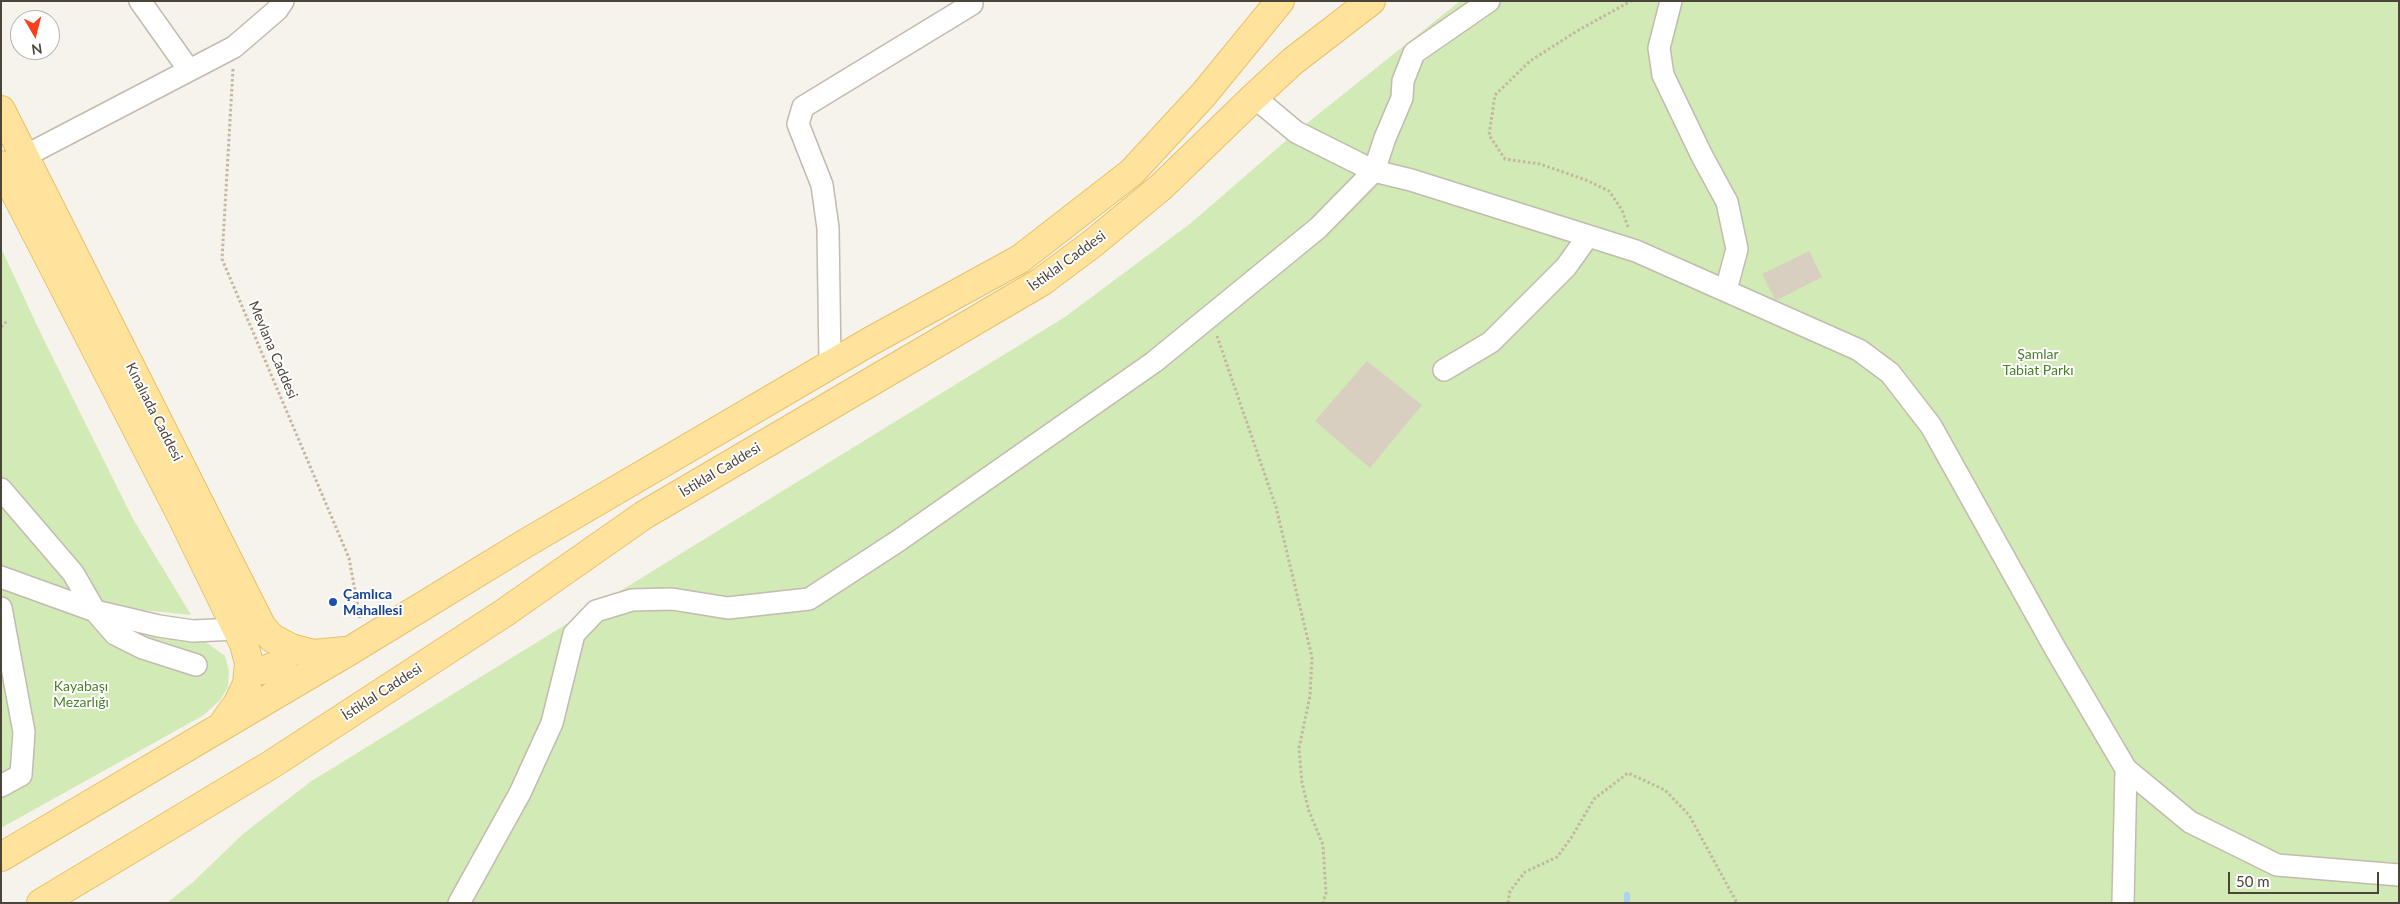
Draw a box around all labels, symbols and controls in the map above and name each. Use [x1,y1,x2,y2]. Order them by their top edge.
north arrow [10,10,60,60]
text: N [30,40,44,59]
street label: İstiklal Caddesi [1025,227,1109,295]
street label: Mevlana Caddesi [245,299,301,401]
park label: Şamlar Tabiat Parkı [2002,346,2074,378]
street label: Kınalıada Caddesi [122,360,186,464]
street label: İstiklal Caddesi [676,439,764,501]
place label: Çamlıca Mahallesi [343,586,402,618]
marker: Çamlıca Mahallesi [327,596,339,608]
street label: İstiklal Caddesi [339,660,425,724]
park label: Kayabaşı Mezarlığı [53,678,109,710]
scale bar [2230,862,2381,894]
text: 50 m [2236,872,2270,890]

